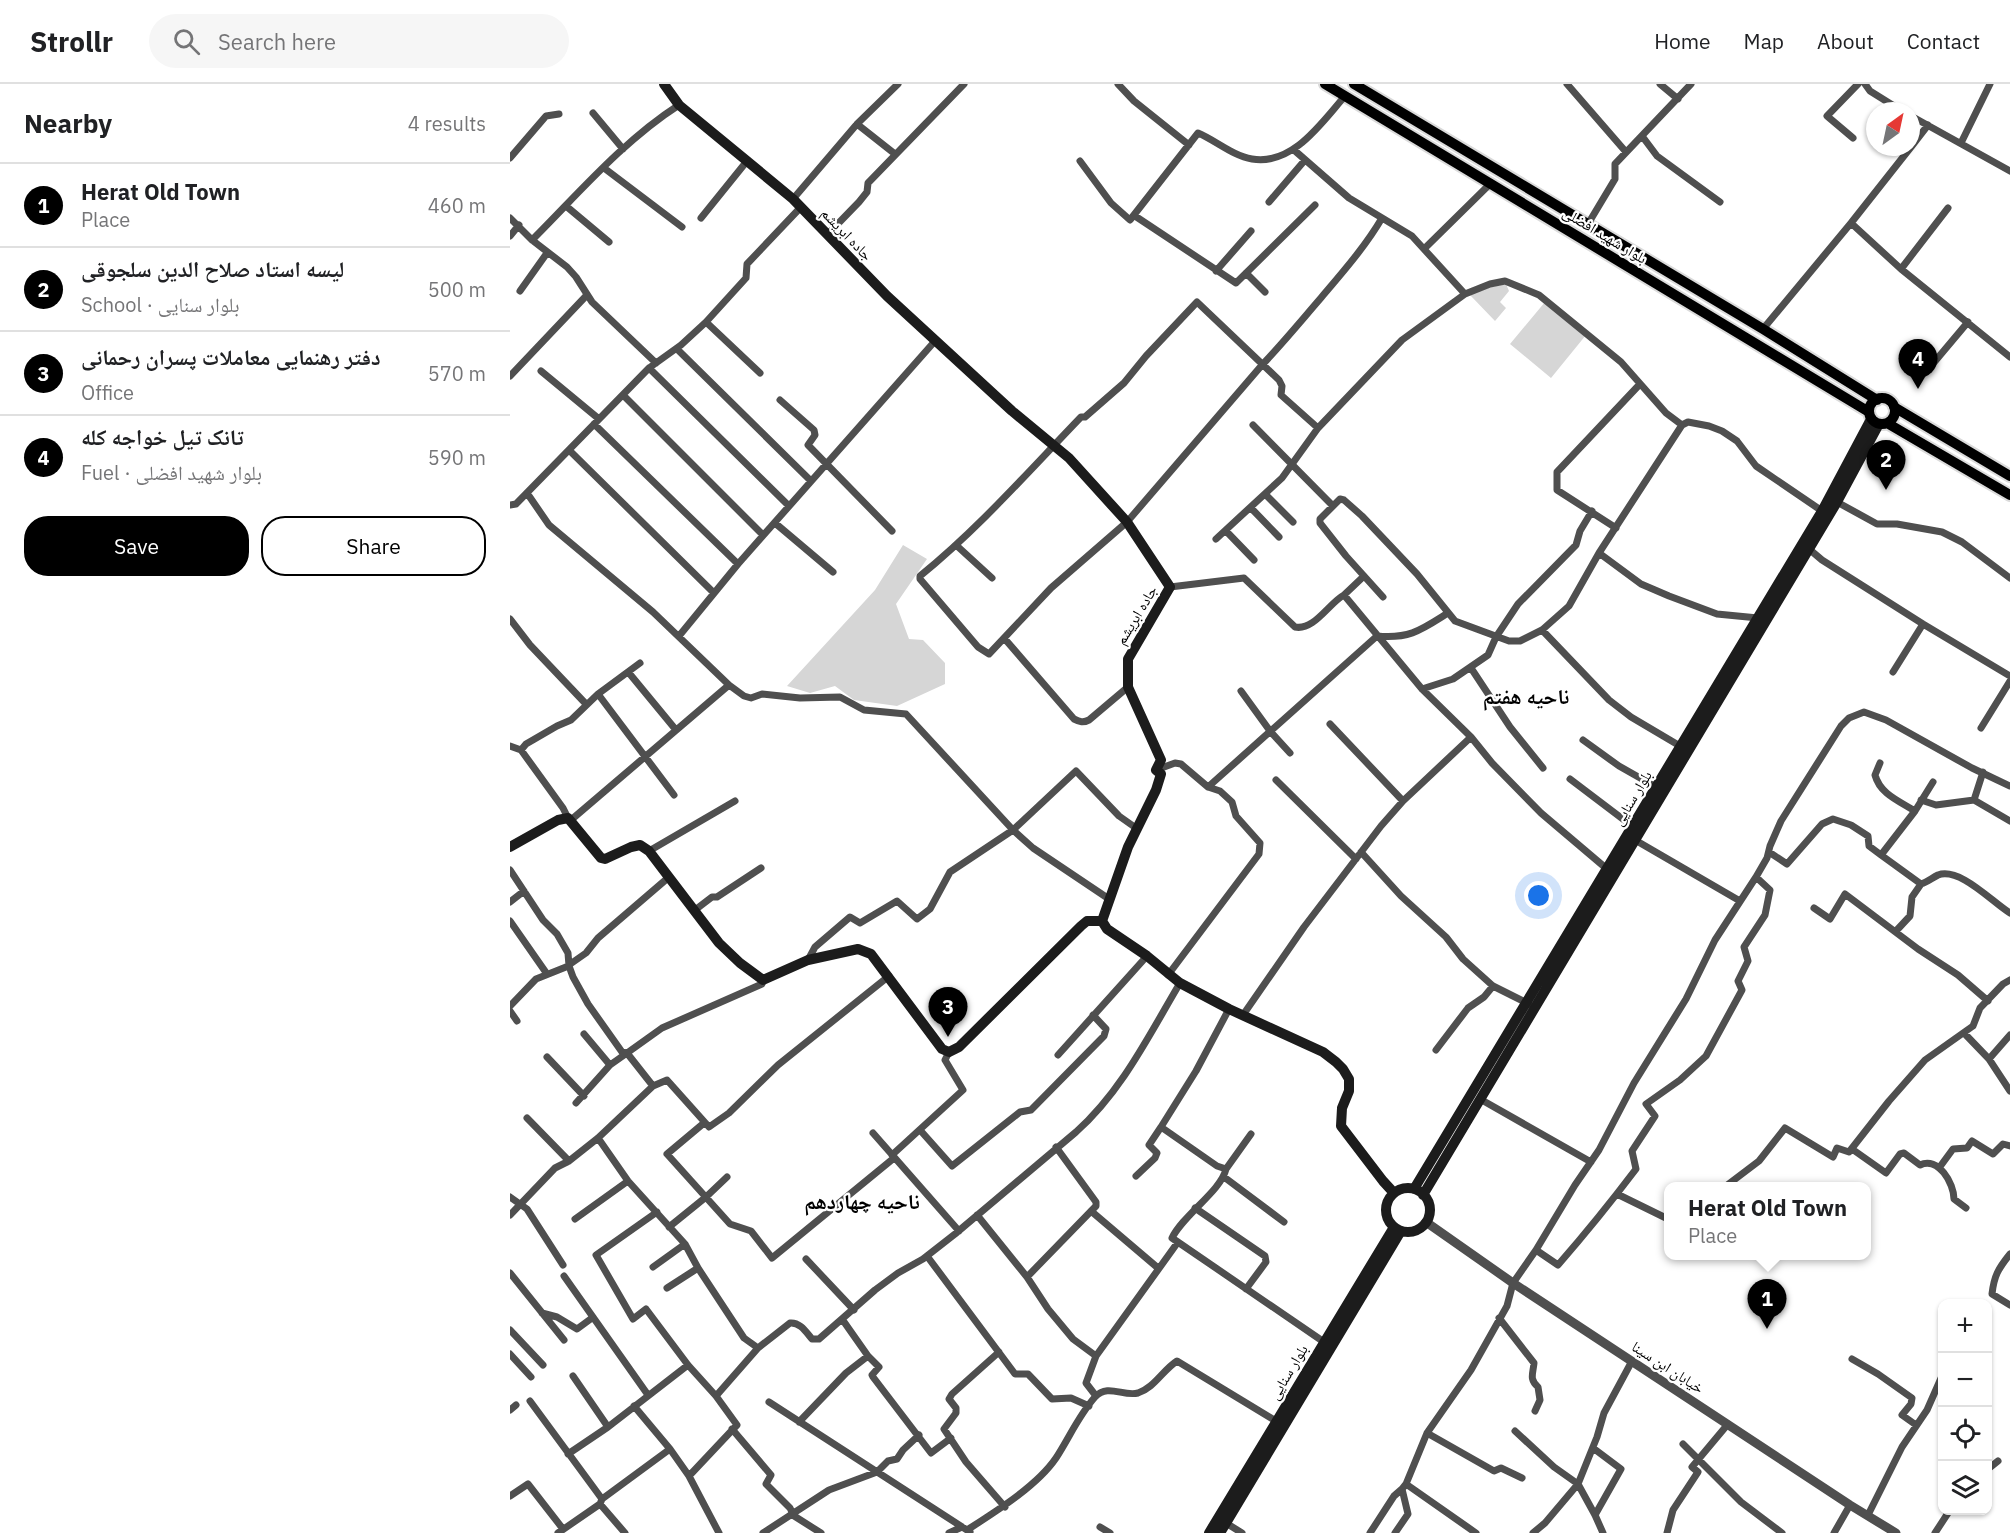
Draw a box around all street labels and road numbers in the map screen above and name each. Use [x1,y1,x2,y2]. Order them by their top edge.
street label: بلوار شهید افضلی [1559,202,1651,268]
street label: جاده ابریشم [817,204,877,265]
street label: جاده ابریشم [1111,581,1162,649]
street label: بلوار سنایی [1608,767,1657,830]
street label: خیابان ابن سینا [1628,1337,1708,1399]
street label: بلوار سنایی [1264,1341,1313,1404]

